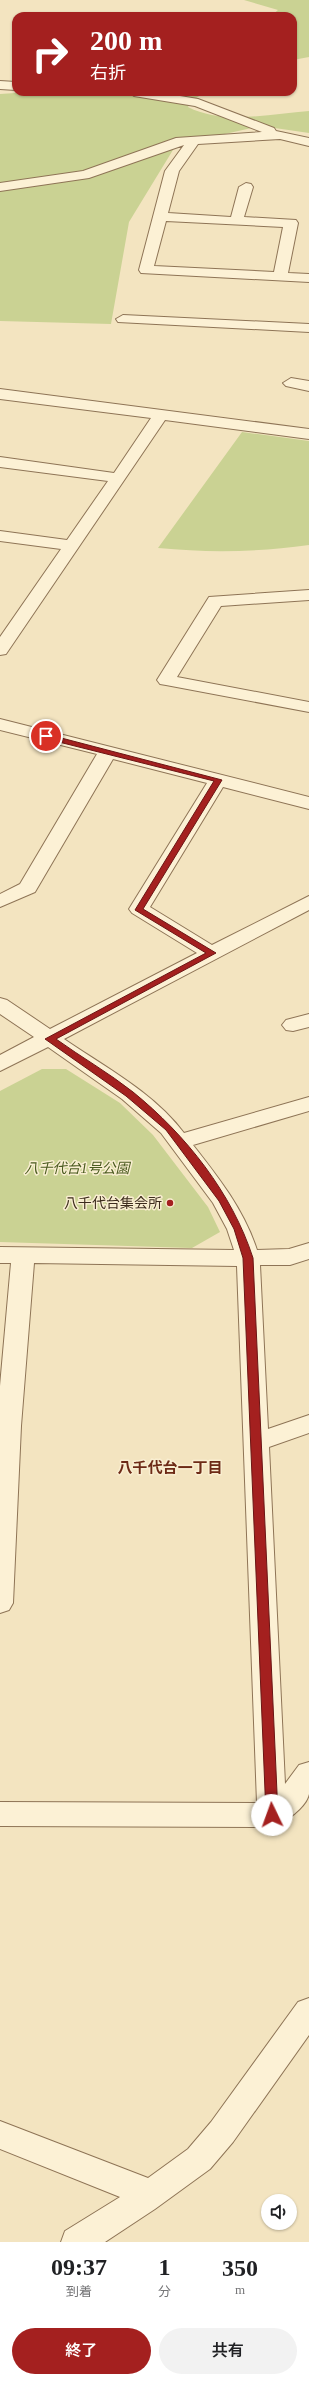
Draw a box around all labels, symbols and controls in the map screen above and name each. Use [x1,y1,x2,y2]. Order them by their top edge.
text: 200 m [90,25,162,56]
icon: right [24,28,76,80]
text: 右折 [90,63,126,83]
pin [29,719,63,753]
icon: arrive [35,725,57,747]
park label: 八千代台1号公園 [25,1161,131,1176]
place label: 八千代台集会所 [64,1195,162,1211]
marker: 八千代台集会所 [165,1198,175,1208]
district label: 八千代台一丁目 [117,1459,223,1476]
position arrow [251,1794,293,1836]
map controls [261,2194,297,2230]
button: sound [261,2194,297,2230]
text: 09:37 [51,2254,107,2280]
text: 1 [158,2254,170,2280]
text: 350 [222,2255,258,2281]
text: m [235,2282,245,2297]
text: 到着 [66,2284,92,2299]
text: 分 [158,2284,171,2299]
button: 終了 [12,2328,151,2374]
button: 共有 [159,2328,297,2374]

